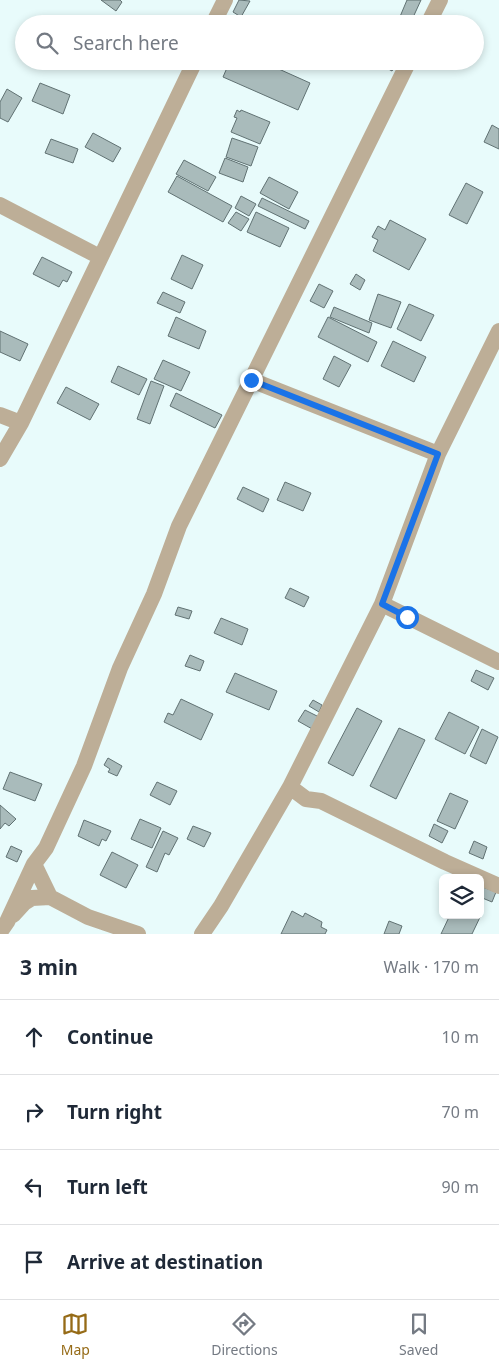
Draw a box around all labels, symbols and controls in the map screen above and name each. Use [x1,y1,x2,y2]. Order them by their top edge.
search box [15,15,484,70]
icon: search [33,29,61,57]
text: Search here [73,30,179,56]
route end [240,369,263,392]
route start [396,606,419,629]
map controls [439,874,484,919]
button: layers [439,874,484,919]
text: 3 min [20,953,78,981]
text: Walk · 170 m [384,956,479,978]
icon: ahead [20,1023,48,1051]
text: Continue [67,1024,153,1050]
text: 10 m [442,1026,479,1048]
icon: right [20,1098,48,1126]
text: Turn right [67,1099,162,1125]
text: 70 m [442,1101,479,1123]
icon: left [20,1173,48,1201]
text: Turn left [67,1174,148,1200]
text: 90 m [442,1176,479,1198]
icon: arrive [20,1248,48,1276]
text: Arrive at destination [67,1249,263,1275]
tab: Map [61,1310,90,1359]
tab: Directions [211,1310,278,1359]
tab: Saved [399,1310,438,1359]

